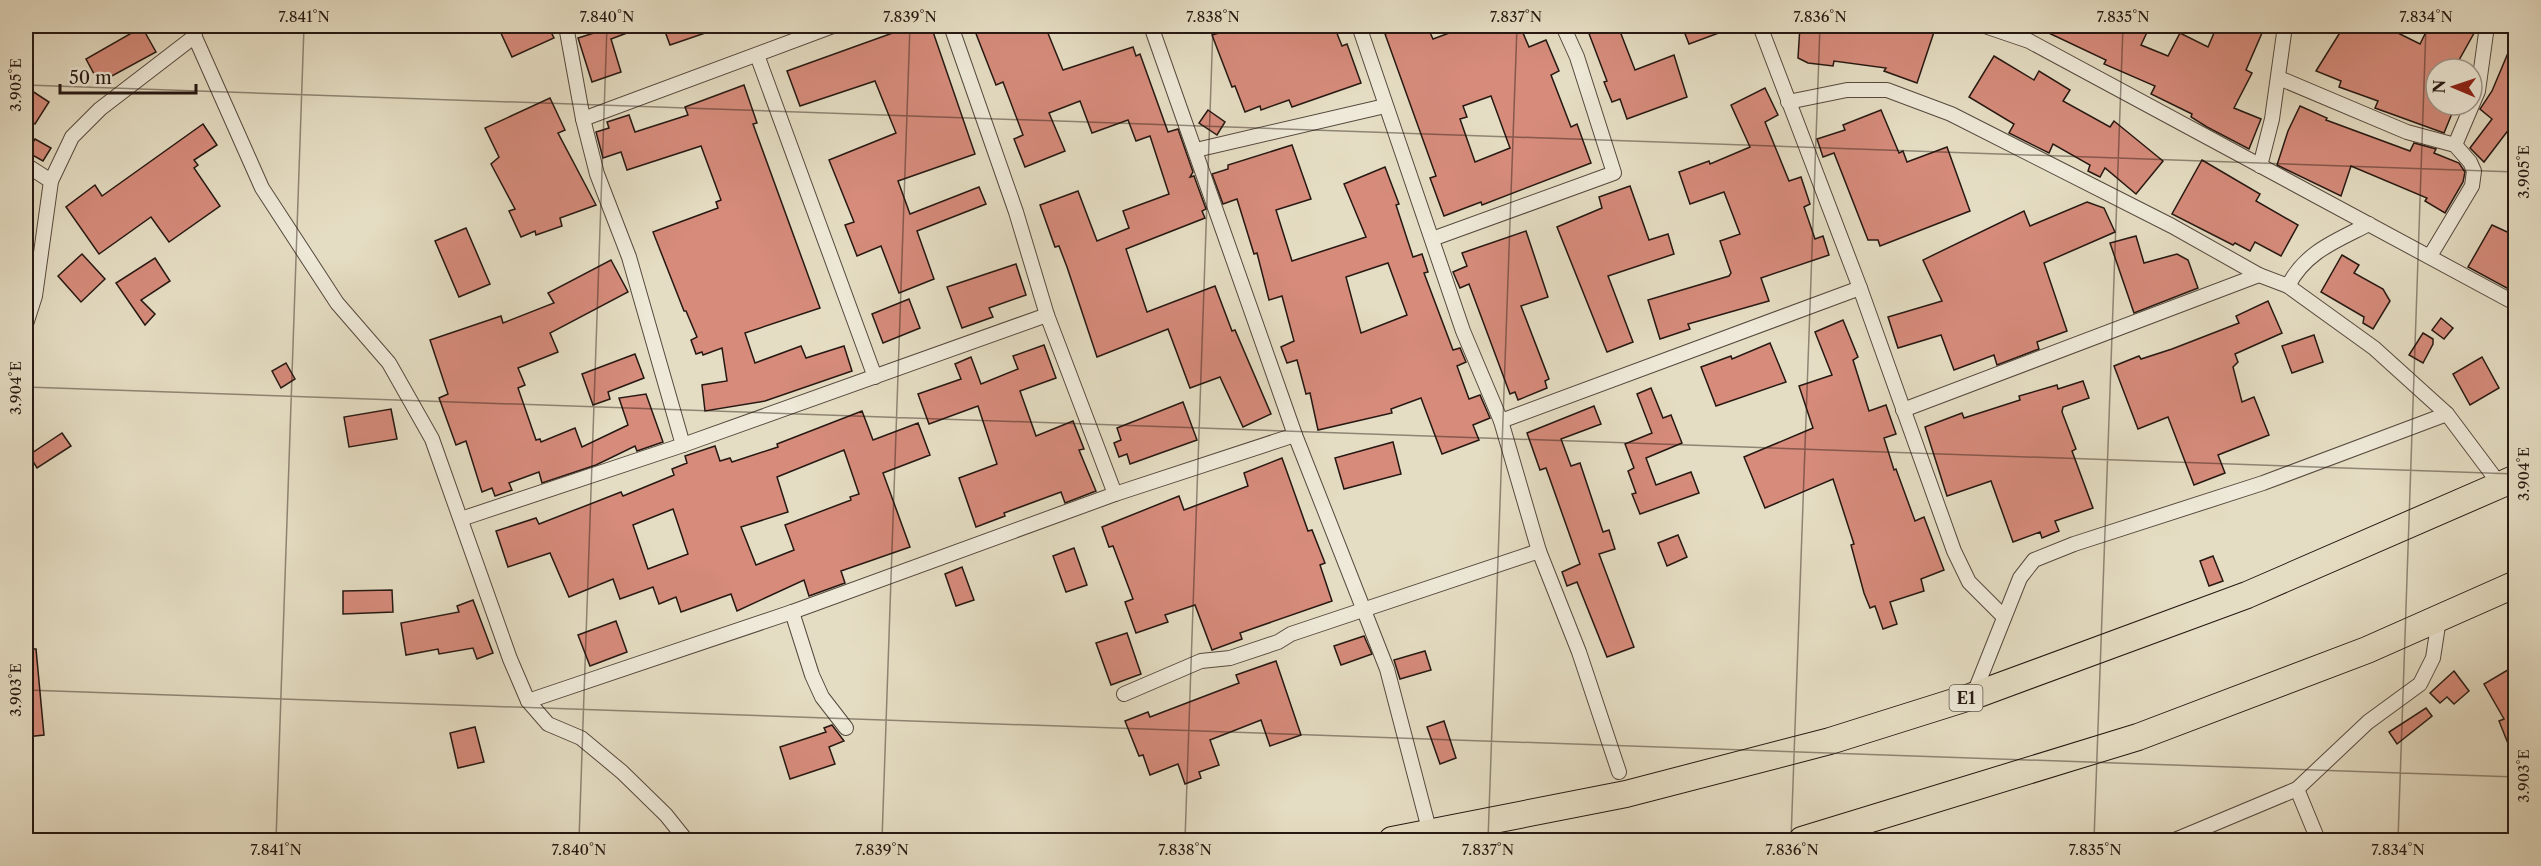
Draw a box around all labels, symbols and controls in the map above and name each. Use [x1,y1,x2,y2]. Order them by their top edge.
text: 7.841°N [278,7,330,26]
text: 7.840°N [580,7,634,26]
text: 7.839°N [883,7,937,26]
text: 7.838°N [1186,7,1240,26]
text: 7.837°N [1490,7,1542,26]
text: 7.836°N [1793,7,1847,26]
text: 7.835°N [2096,7,2150,26]
text: 7.834°N [2399,7,2453,26]
scale bar [60,57,196,95]
north arrow [2424,57,2484,117]
text: 3.905°E [6,58,25,112]
text: 50 m [69,67,112,89]
text: N [2429,79,2449,94]
text: 3.905°E [2514,145,2533,199]
text: 3.904°E [6,361,25,415]
text: 3.904°E [2514,447,2533,501]
text: 3.903°E [6,663,25,717]
road number: E1 [1950,685,1982,711]
text: 3.903°E [2514,749,2533,803]
text: 7.841°N [250,840,302,859]
text: 7.840°N [552,840,606,859]
text: 7.839°N [855,840,909,859]
text: 7.838°N [1158,840,1212,859]
text: 7.837°N [1462,840,1514,859]
text: 7.836°N [1765,840,1819,859]
text: 7.835°N [2068,840,2122,859]
text: 7.834°N [2371,840,2425,859]

